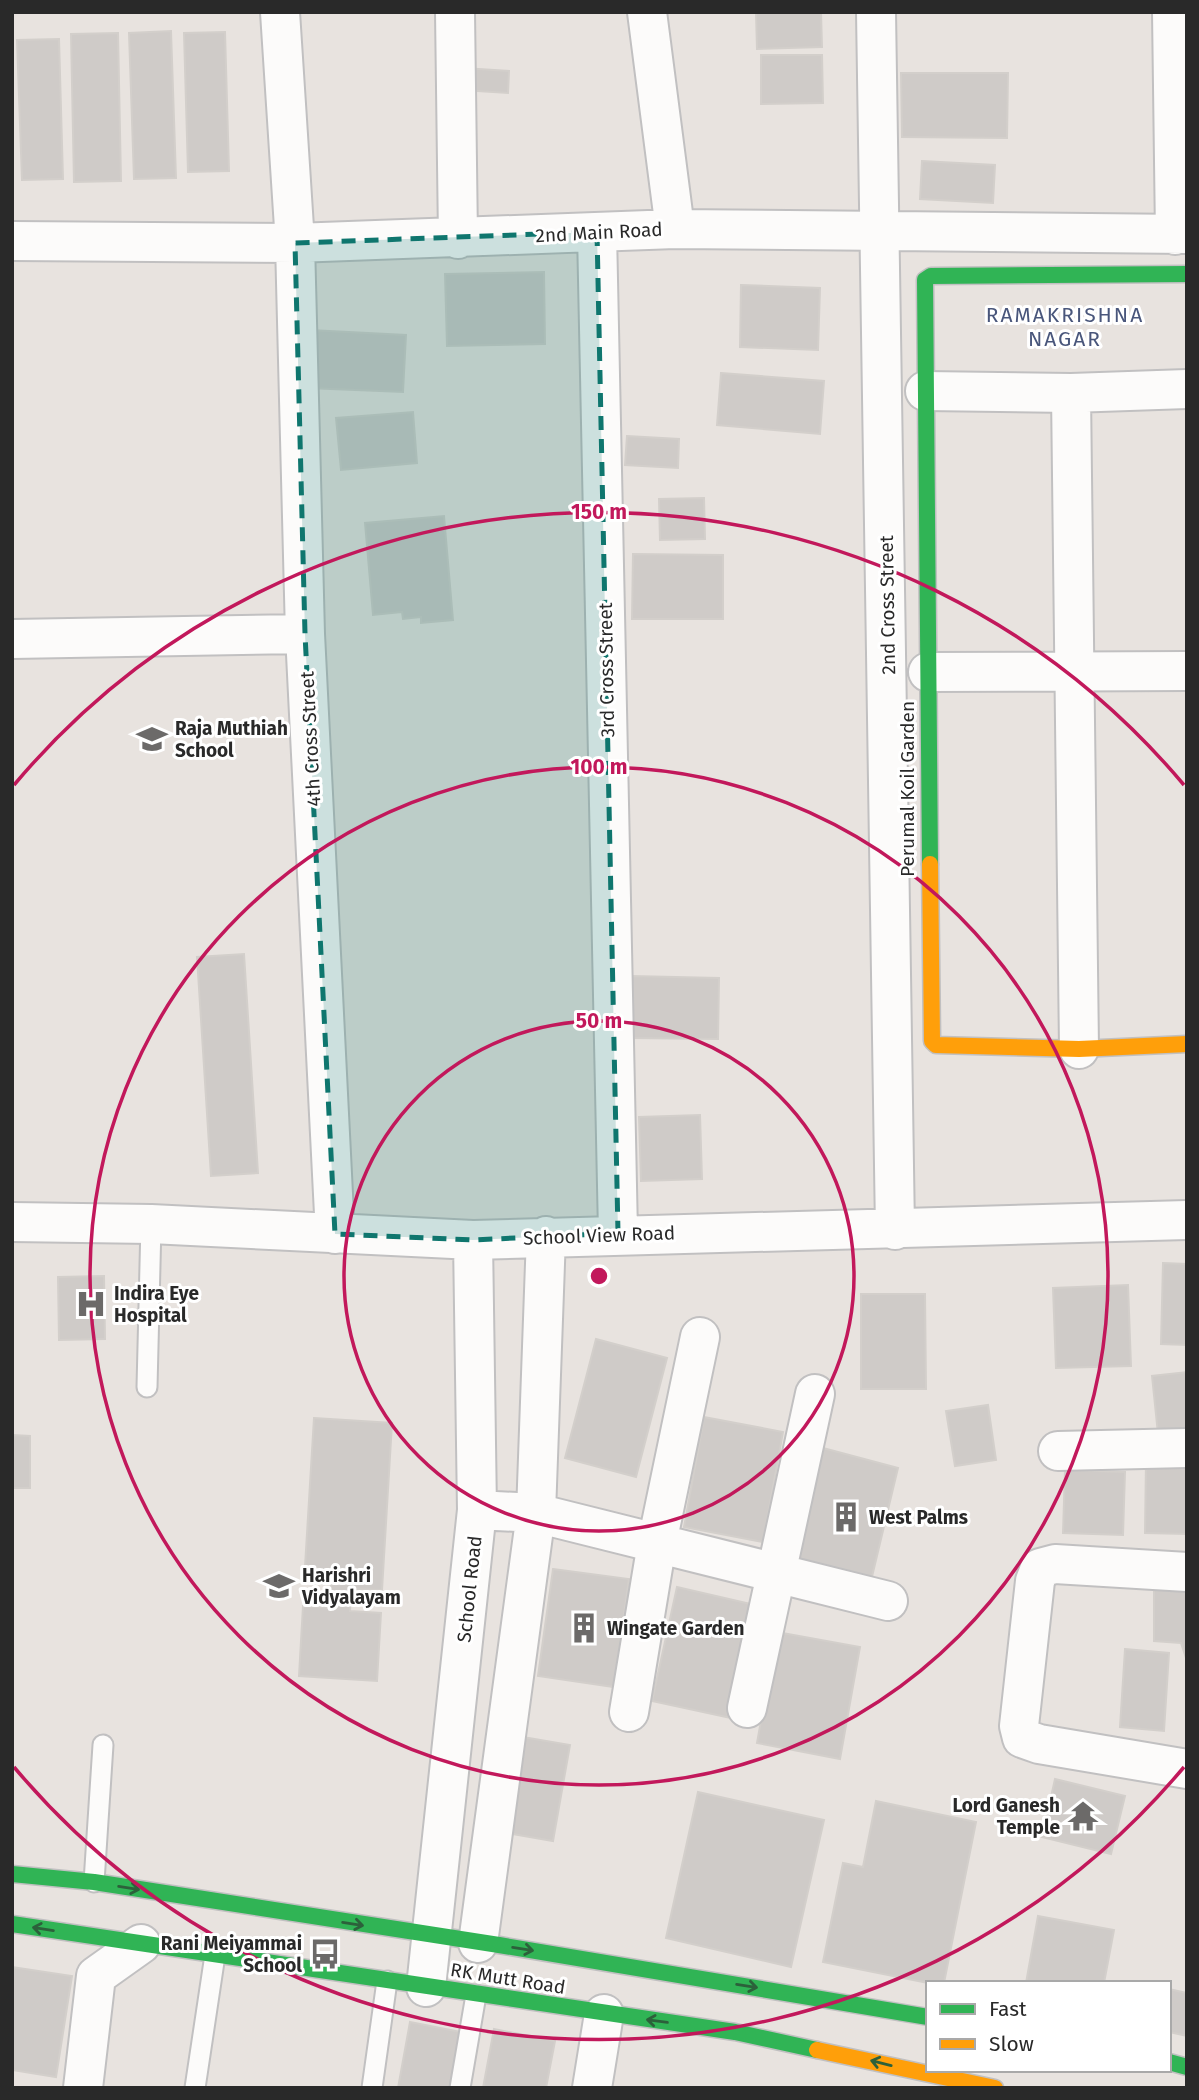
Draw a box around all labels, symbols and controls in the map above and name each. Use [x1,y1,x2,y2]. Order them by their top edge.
street label: 2nd Main Road [535,218,663,247]
district label: RAMAKRISHNA NAGAR [986,302,1144,352]
text: 150 m [571,499,627,525]
street label: 2nd Cross Street [875,535,900,675]
street label: 3rd Cross Street [594,602,619,738]
street label: 4th Cross Street [295,671,326,807]
street label: Perumal Koil Garden [896,701,919,877]
place label: Raja Muthiah School [175,717,288,762]
school or university icon: Raja Muthiah School [135,722,169,756]
text: 100 m [570,754,628,780]
text: 50 m [576,1008,622,1034]
street label: School View Road [523,1221,675,1250]
centre of rings [587,1264,611,1288]
place label: Indira Eye Hospital [114,1282,199,1327]
hospital icon: Indira Eye Hospital [74,1287,108,1321]
building icon: West Palms [829,1500,863,1534]
place label: West Palms [869,1506,968,1529]
street label: School Road [452,1535,487,1644]
place label: Harishri Vidyalayam [301,1564,401,1609]
school or university icon: Harishri Vidyalayam [262,1569,296,1603]
building icon: Wingate Garden [567,1611,601,1645]
place label: Wingate Garden [607,1617,744,1640]
place label: Lord Ganesh Temple [952,1794,1060,1839]
temple icon: Lord Ganesh Temple [1066,1799,1100,1833]
one-way arrow [117,1882,140,1895]
one-way arrow [341,1918,364,1931]
one-way arrow [33,1922,55,1935]
place label: Rani Meiyammai School [161,1932,302,1977]
bus stop icon: Rani Meiyammai School [308,1937,342,1971]
one-way arrow [511,1943,534,1956]
street label: RK Mutt Road [449,1958,567,1999]
one-way arrow [735,1980,758,1993]
legend [926,1981,1171,2072]
text: Fast [989,1996,1027,2022]
one-way arrow [647,2015,669,2028]
text: Slow [989,2031,1034,2057]
one-way arrow [870,2056,893,2069]

